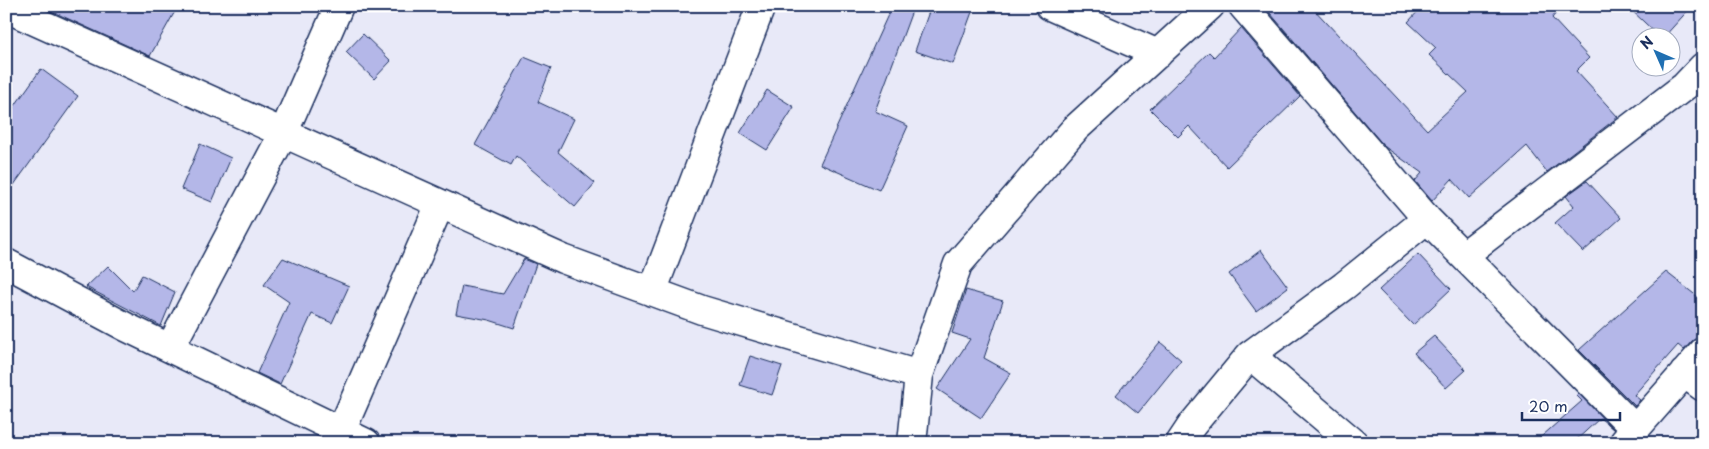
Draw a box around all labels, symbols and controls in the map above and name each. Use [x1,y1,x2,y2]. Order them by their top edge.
north arrow [1632,28,1682,78]
text: N [1635,31,1658,54]
scale bar [1522,389,1619,421]
text: 20 m [1529,394,1568,417]

